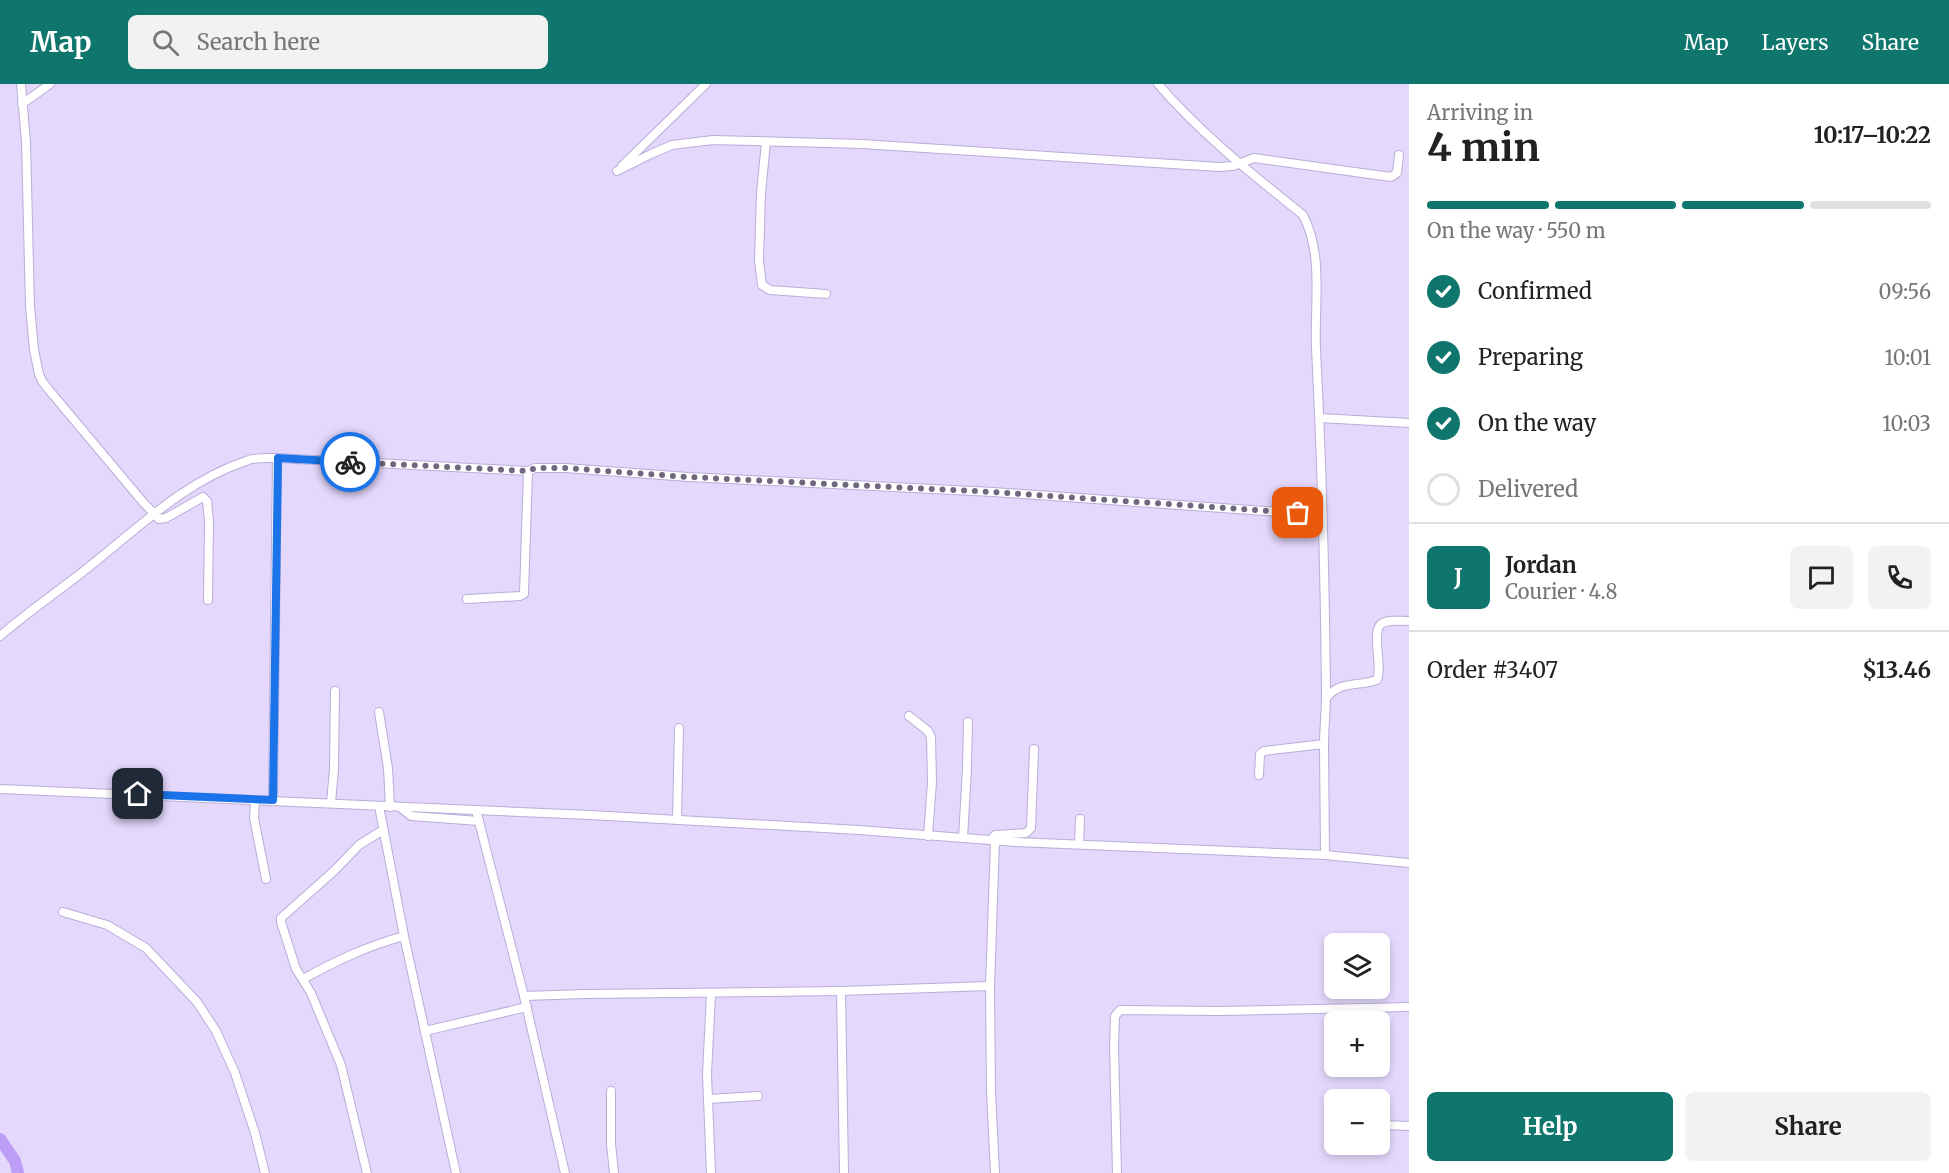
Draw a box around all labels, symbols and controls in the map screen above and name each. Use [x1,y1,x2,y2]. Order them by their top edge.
search box [128,15,548,69]
text: Map [30,24,92,60]
icon: search [149,26,182,59]
text: Search here [197,28,320,56]
text: Map [1684,29,1729,56]
text: Layers [1762,29,1829,56]
text: Share [1862,29,1919,56]
text: Arriving in [1427,100,1533,125]
text: 10:17–10:22 [1814,121,1931,149]
text: 4 min [1427,123,1540,172]
text: On the way · 550 m [1427,218,1606,243]
icon: check [1427,275,1460,308]
text: Confirmed [1478,277,1592,305]
text: 09:56 [1879,279,1931,304]
icon: check [1427,341,1460,374]
text: Preparing [1478,343,1583,371]
text: 10:01 [1885,345,1931,370]
icon: check [1427,407,1460,440]
text: On the way [1478,409,1596,437]
text: 10:03 [1882,411,1931,436]
courier [320,432,380,492]
icon: bike [334,446,367,479]
text: Delivered [1478,475,1578,503]
pin [1272,487,1323,538]
icon: bag [1281,496,1314,529]
button: chat [1790,546,1853,609]
button: phone [1868,546,1931,609]
text: Jordan [1505,551,1577,579]
text: J [1454,563,1463,591]
text: Courier · 4.8 [1505,579,1617,604]
text: Order #3407 [1427,656,1558,684]
text: $13.46 [1862,656,1931,684]
pin [112,768,163,819]
icon: home [121,777,154,810]
map controls [1324,933,1390,1155]
button: layers [1324,933,1390,999]
button: + [1324,1011,1390,1077]
button: − [1324,1089,1390,1155]
button: Help [1427,1092,1673,1161]
button: Share [1685,1092,1931,1161]

